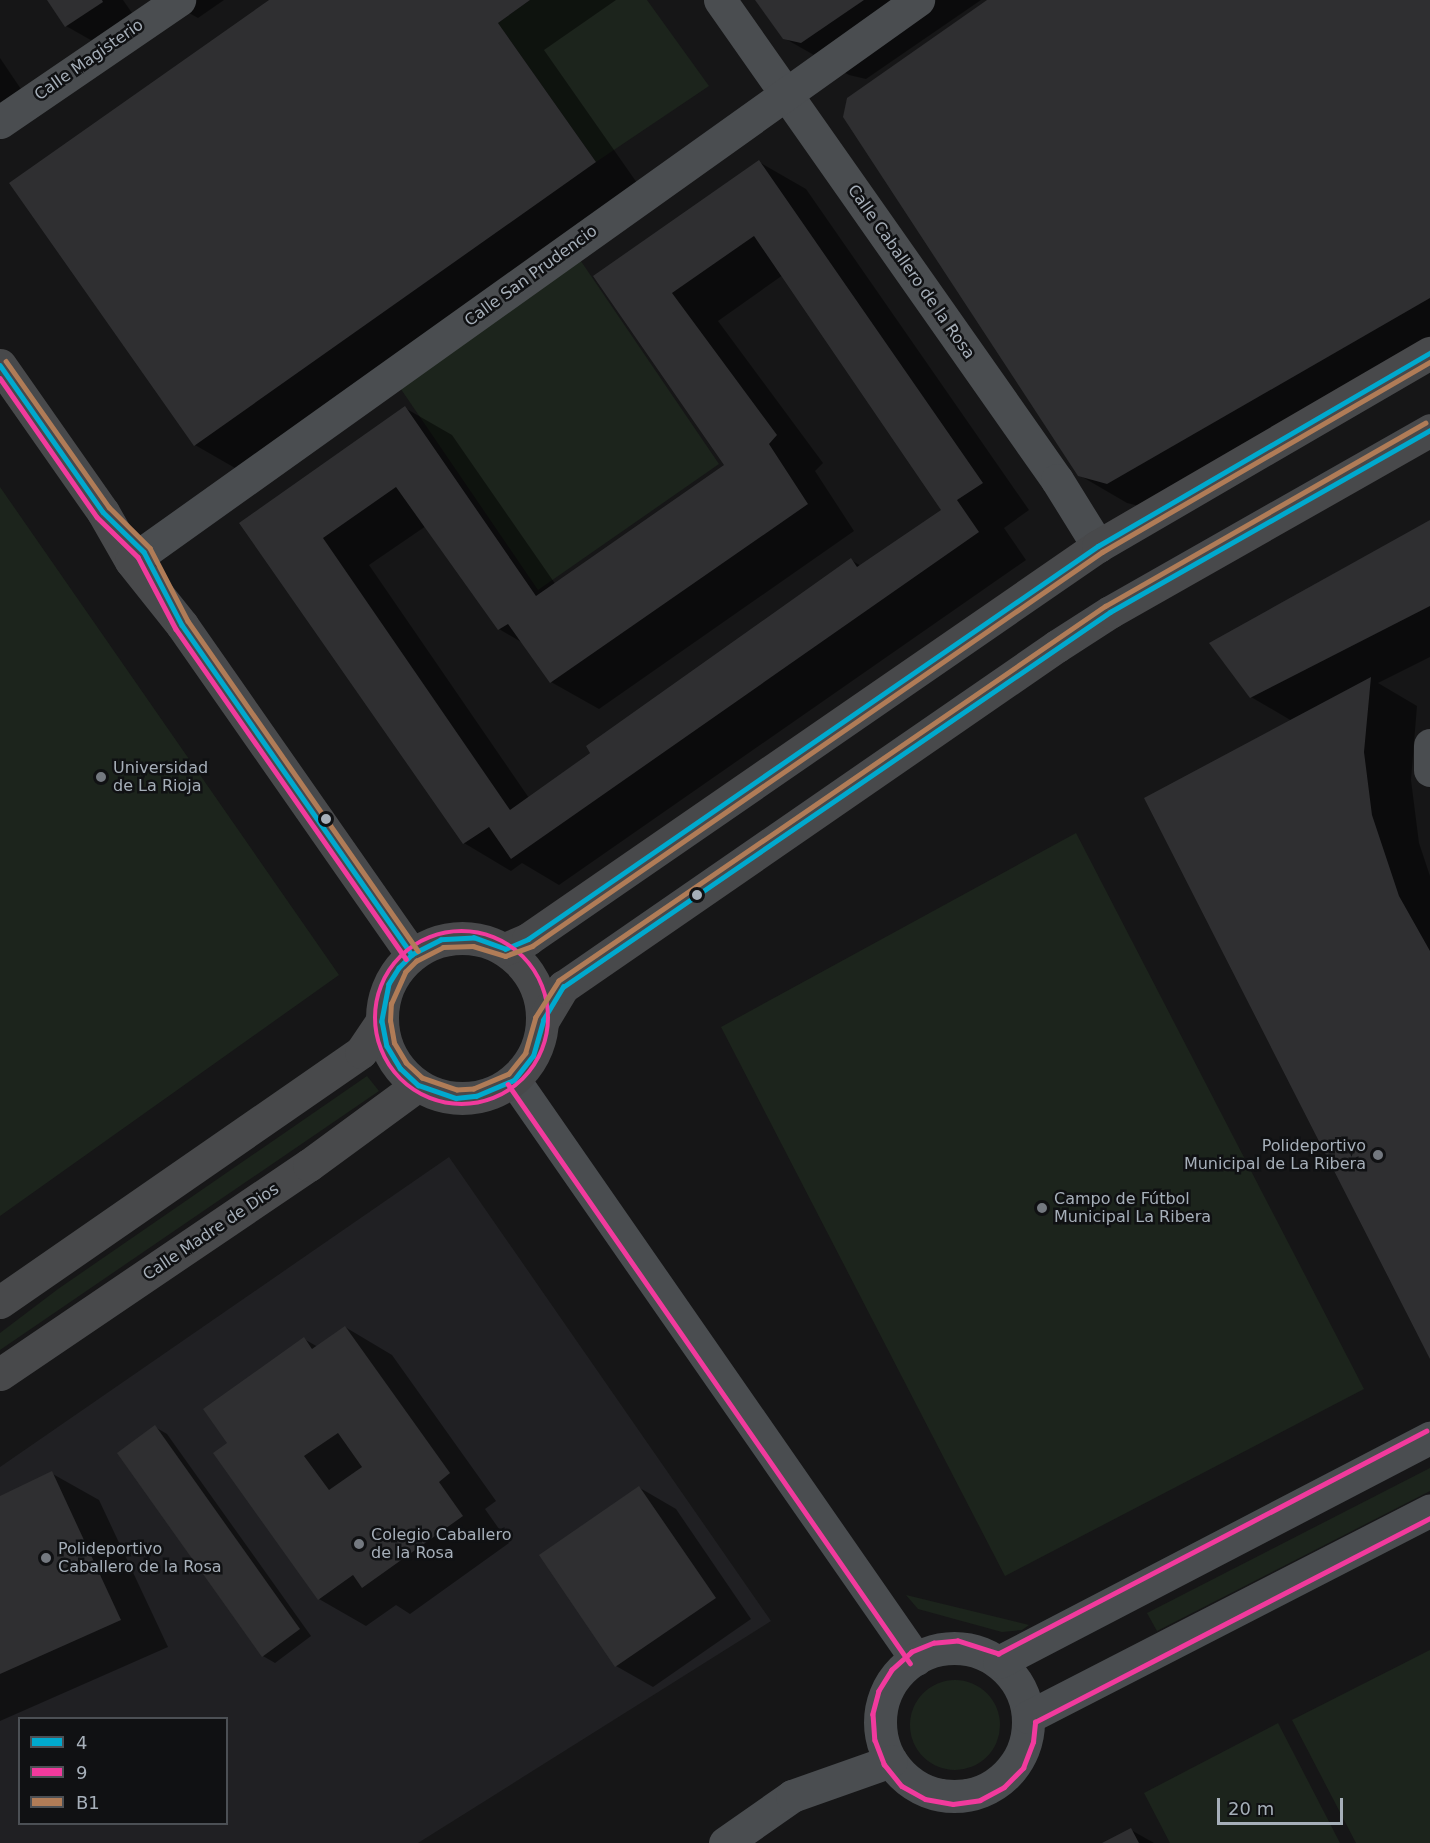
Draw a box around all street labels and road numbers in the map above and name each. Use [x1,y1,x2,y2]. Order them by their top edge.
street label: Calle Magisterio [31,15,147,105]
street label: Calle Caballero de la Rosa [843,181,979,363]
street label: Calle San Prudencio [461,221,601,331]
street label: Calle Madre de Dios [139,1179,283,1285]

